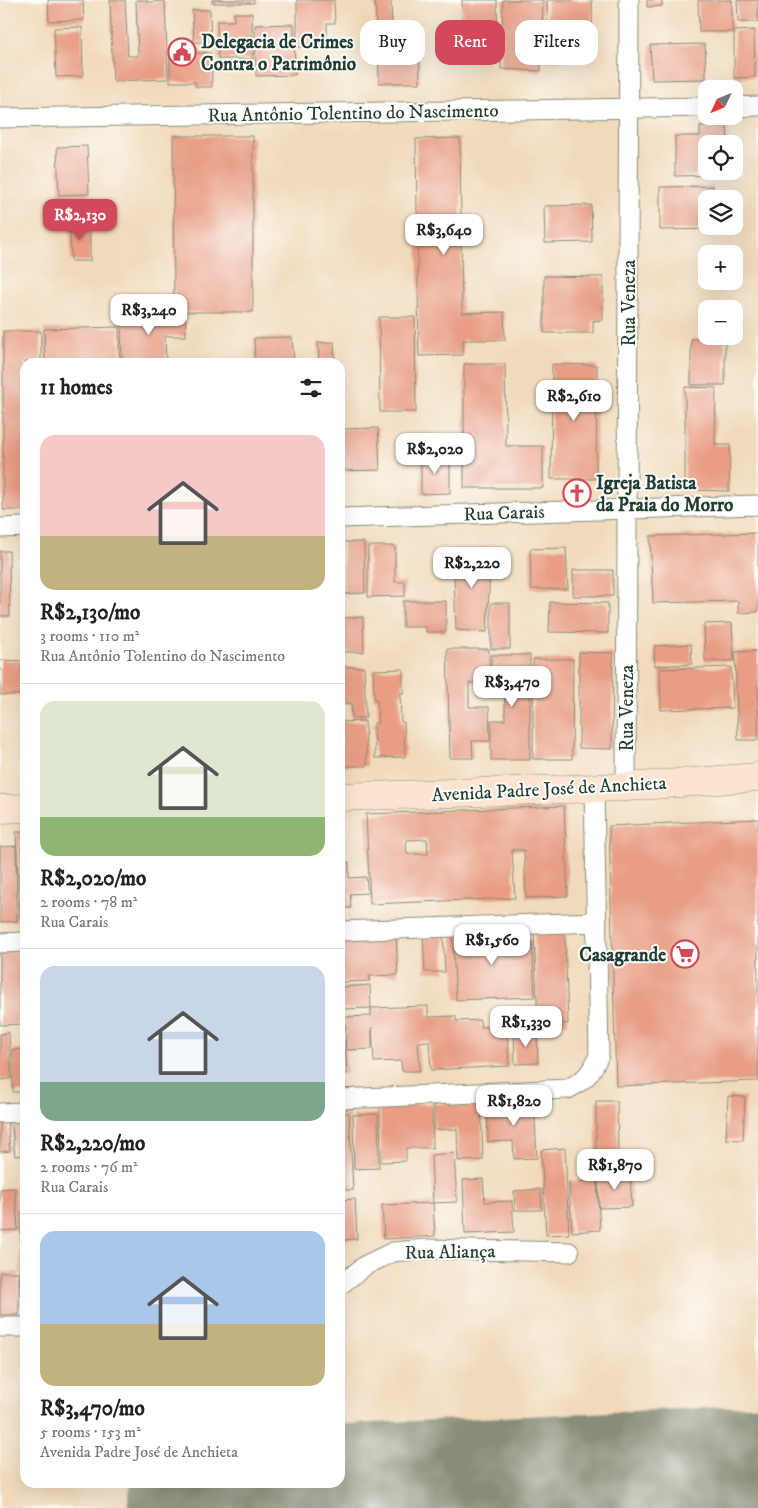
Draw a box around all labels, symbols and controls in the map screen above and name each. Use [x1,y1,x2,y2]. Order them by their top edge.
chip: Buy [360,20,425,65]
chip: Rent [435,20,505,65]
chip: Filters [515,20,598,65]
place label: Delegacia de Crimes Contra o Patrimônio [201,31,356,76]
public building icon: Delegacia de Crimes Contra o Patrimônio [167,37,197,67]
north arrow [698,80,742,125]
map controls [698,80,743,345]
street label: Rua Antônio Tolentino do Nascimento [207,99,499,128]
button: locate [698,135,743,180]
button: layers [698,190,743,235]
pin: R$2,130 [34,198,126,241]
text: R$2,130 [54,205,106,225]
pin: R$3,640 [398,214,490,256]
text: R$3,640 [416,220,472,240]
button: + [698,245,743,290]
street label: Rua Veneza [618,260,641,346]
pin: R$3,240 [103,294,195,336]
text: R$3,240 [121,300,177,320]
button: − [698,300,743,345]
icon: filters [297,374,325,402]
text: 11 homes [40,375,113,401]
pin: R$2,610 [528,380,620,422]
text: R$2,610 [547,386,601,406]
pin: R$2,020 [389,432,481,475]
text: R$2,020 [407,439,463,459]
icon: home [138,468,228,558]
place label: Igreja Batista da Praia do Morro [596,472,733,517]
church icon: Igreja Batista da Praia do Morro [562,478,592,508]
street label: Rua Carais [463,501,545,526]
pin: R$2,220 [426,546,518,589]
text: R$2,220 [444,553,500,573]
text: R$2,130/mo [40,600,140,626]
text: 3 rooms · 110 m² [40,626,139,646]
text: Rua Antônio Tolentino do Nascimento [40,646,285,666]
street label: Rua Veneza [616,665,639,751]
pin: R$3,470 [466,666,558,708]
text: R$3,470 [484,672,540,692]
icon: home [138,733,228,823]
street label: Avenida Padre José de Anchieta [431,772,667,807]
text: R$2,020/mo [40,866,146,892]
text: 2 rooms · 78 m² [40,892,137,912]
text: Rua Carais [40,912,108,932]
pin: R$1,560 [446,924,538,966]
text: R$1,560 [465,930,519,950]
supermarket icon: Casagrande [670,939,700,969]
place label: Casagrande [579,944,666,967]
icon: home [138,998,228,1088]
pin: R$1,330 [480,1006,572,1048]
text: R$1,330 [501,1012,551,1032]
pin: R$1,820 [468,1084,560,1127]
text: R$1,820 [487,1091,541,1111]
text: R$2,220/mo [40,1131,145,1157]
pin: R$1,870 [569,1148,661,1191]
text: R$1,870 [588,1155,642,1175]
text: 2 rooms · 76 m² [40,1157,138,1177]
text: Rua Carais [40,1177,108,1197]
street label: Rua Aliança [404,1240,496,1265]
icon: home [138,1263,228,1353]
text: R$3,470/mo [40,1396,145,1422]
text: 5 rooms · 153 m² [40,1422,141,1442]
text: Avenida Padre José de Anchieta [40,1442,238,1462]

